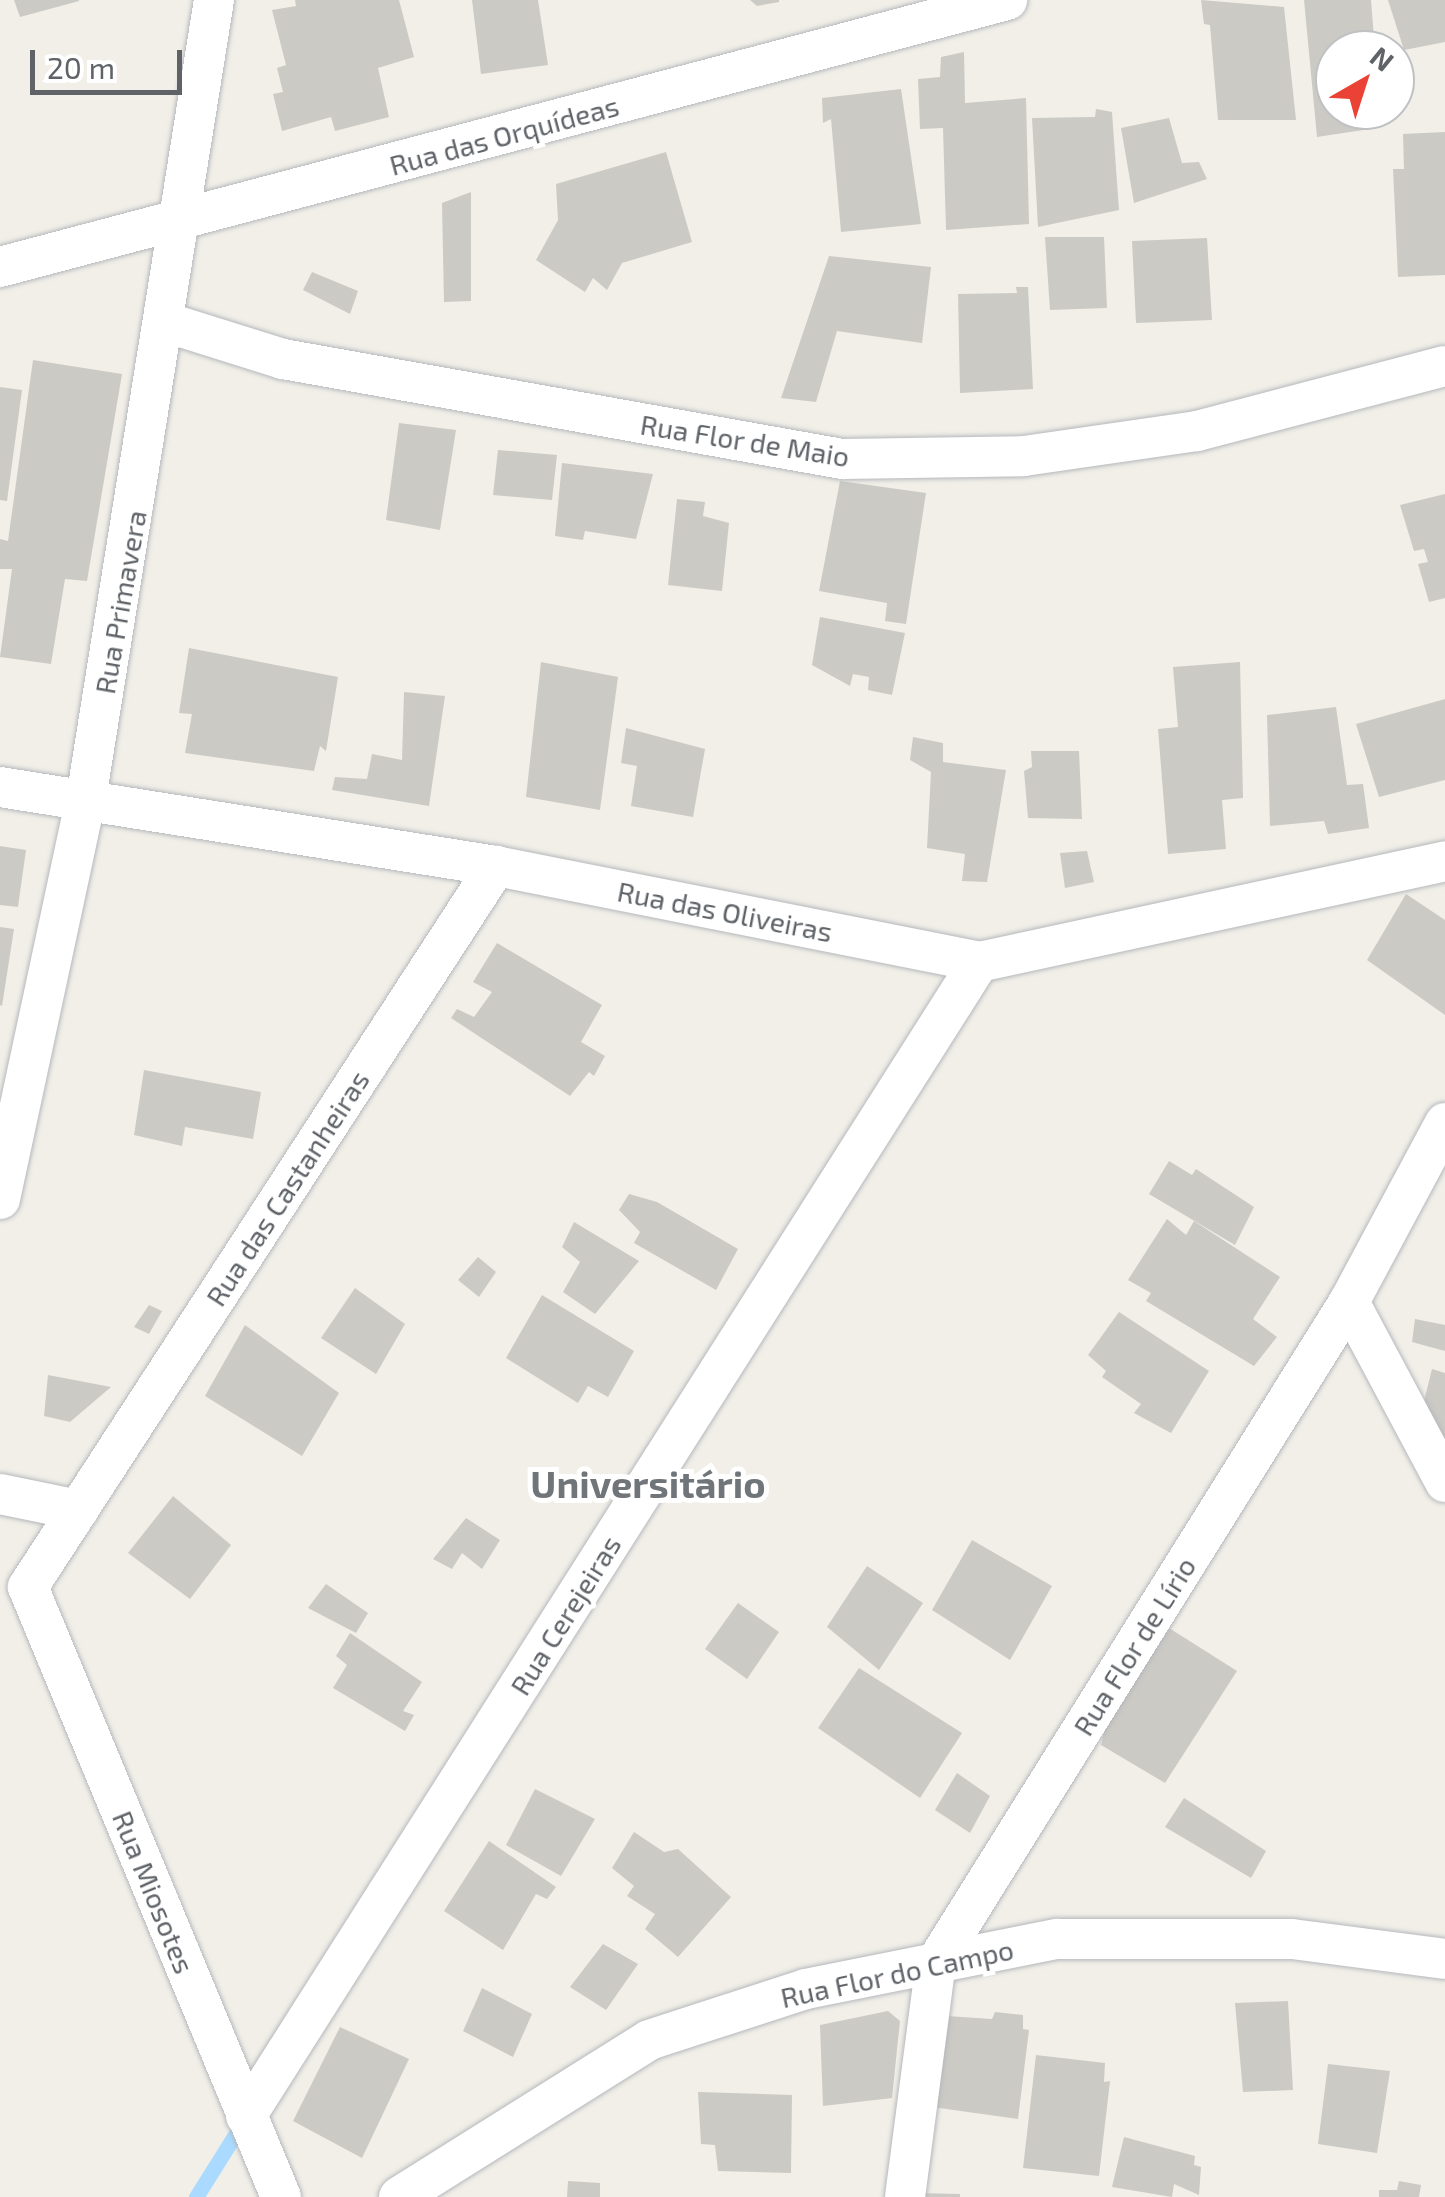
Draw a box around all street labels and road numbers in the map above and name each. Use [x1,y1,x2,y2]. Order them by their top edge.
street label: Rua das Orquídeas [386,88,622,182]
street label: Rua Flor de Maio [638,407,852,473]
street label: Rua Primavera [87,508,153,696]
street label: Rua das Oliveiras [615,874,835,948]
street label: Rua das Castanheiras [198,1064,376,1312]
street label: Rua Cerejeiras [503,1529,627,1701]
street label: Rua Flor de Lírio [1066,1550,1202,1742]
street label: Rua Miosotes [106,1806,202,1978]
street label: Rua Flor do Campo [777,1932,1017,2014]

